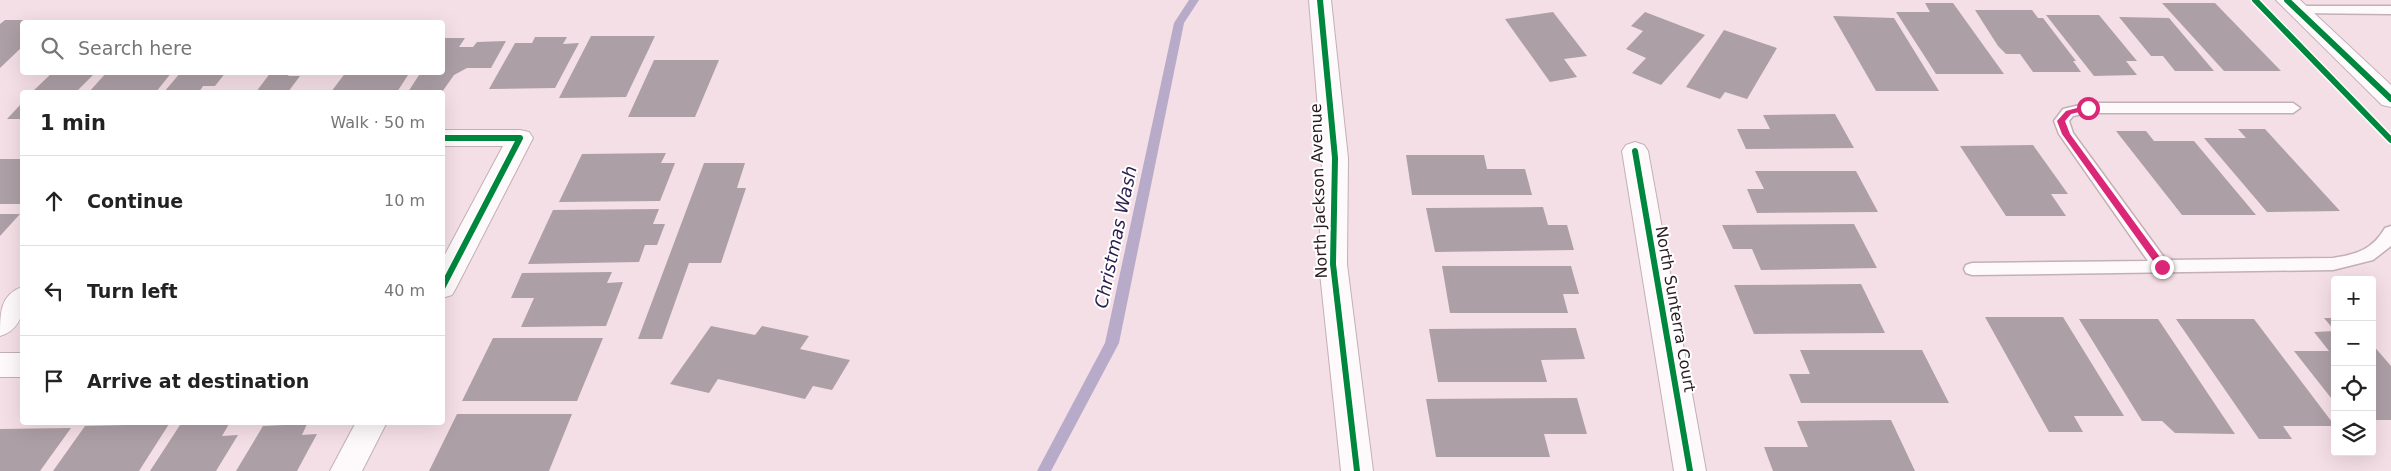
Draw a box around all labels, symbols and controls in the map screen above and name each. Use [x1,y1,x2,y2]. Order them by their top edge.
search box [20,20,445,75]
icon: search [38,34,66,62]
text: Search here [78,37,192,59]
route start [2077,97,2100,120]
street label: North Jackson Avenue [1306,103,1331,279]
text: 1 min [40,111,106,135]
text: Walk · 50 m [330,113,425,132]
water label: Christmas Wash [1090,164,1141,310]
icon: ahead [40,187,68,215]
text: Continue [87,190,183,212]
text: 10 m [384,191,425,210]
street label: North Sunterra Court [1652,225,1699,394]
route end [2151,256,2174,279]
map controls [2331,276,2376,456]
button: + [2331,276,2376,321]
icon: left [40,277,68,305]
text: Turn left [87,280,178,302]
text: 40 m [384,281,425,300]
button: − [2331,321,2376,366]
button: locate [2331,366,2376,411]
icon: arrive [40,367,68,395]
text: Arrive at destination [87,370,309,392]
button: layers [2331,411,2376,456]

